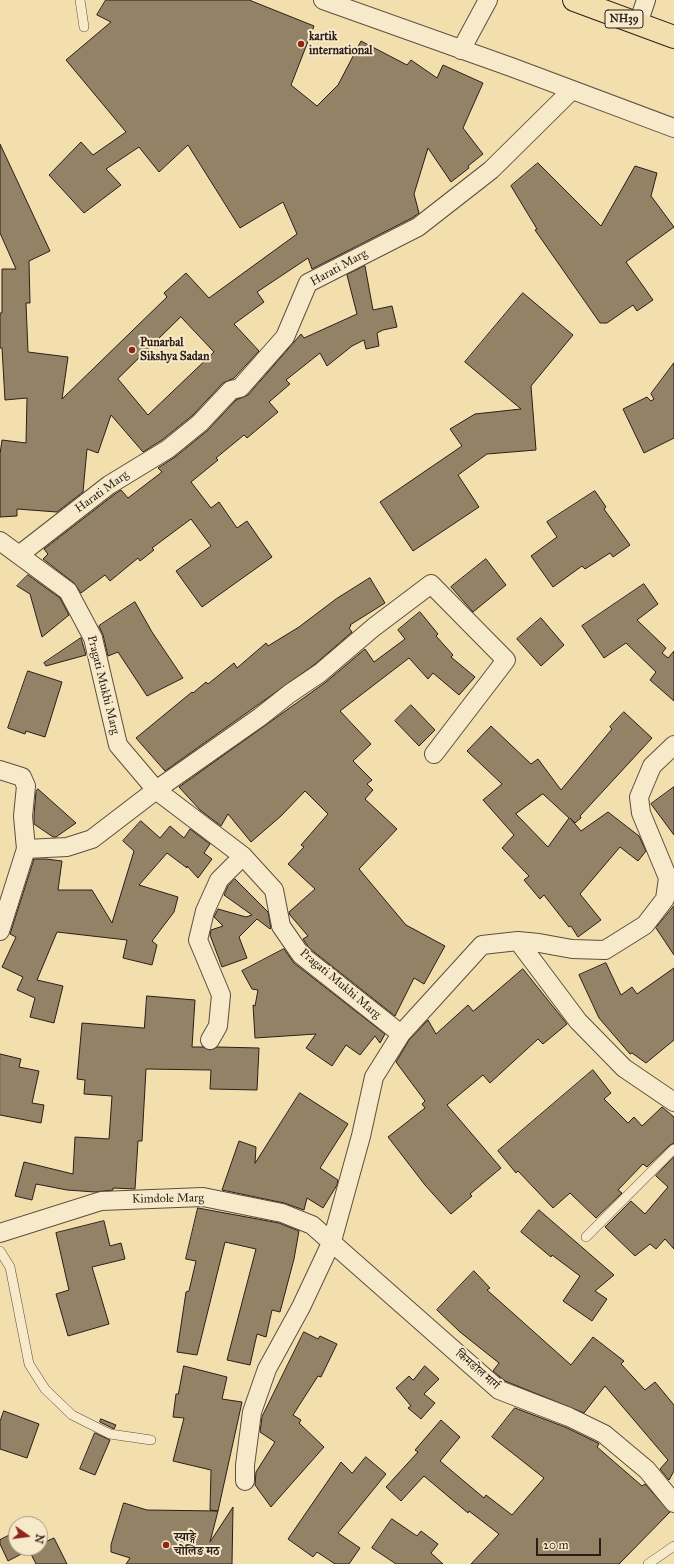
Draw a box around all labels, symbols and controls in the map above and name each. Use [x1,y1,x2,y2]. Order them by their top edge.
road number: NH39 [605,10,643,28]
place label: kartik international [309,30,372,58]
marker: kartik international [296,39,306,49]
street label: Harati Marg [308,247,370,289]
place label: Punarbal Sikshya Sadan [140,336,209,364]
marker: Punarbal Sikshya Sadan [127,345,137,355]
street label: Harati Marg [72,468,132,516]
street label: Pragati Mukhi Marg [84,634,122,736]
street label: Pragati Mukhi Marg [297,946,383,1022]
street label: Kimdole Marg [132,1191,204,1207]
street label: किमडोल मार्ग [452,1347,502,1393]
north arrow [8,1516,48,1556]
scale bar [538,1530,603,1556]
place label: स्याङ्गे चोलिङ मठ [174,1531,220,1559]
text: N [32,1533,47,1545]
text: 20 m [543,1538,569,1552]
marker: स्याङ्गे चोलिङ मठ [161,1540,171,1550]

